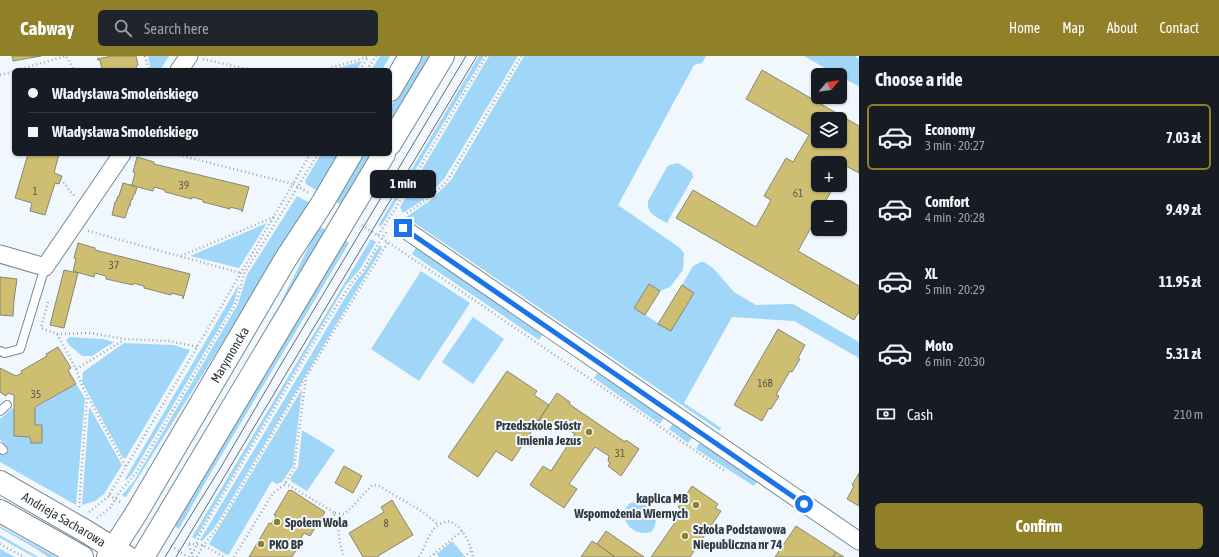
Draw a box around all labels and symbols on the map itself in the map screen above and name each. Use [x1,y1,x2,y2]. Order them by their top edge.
north arrow [811,68,847,104]
callout: 1 min [370,170,436,198]
house number: 39 [179,179,189,191]
house number: 1 [32,185,38,197]
house number: 61 [793,187,803,199]
route end [394,219,412,237]
house number: 37 [109,259,119,271]
street label: Marymoncka [208,324,252,386]
house number: 16B [757,377,774,389]
house number: 35 [31,388,41,400]
place label: Przedszkole Sióstr Imienia Jezus [496,418,582,448]
marker: Przedszkole Sióstr Imienia Jezus [584,427,594,437]
house number: 31 [615,447,625,459]
street label: Andrieja Sacharowa [19,489,108,550]
place label: kaplica MB Wspomożenia Wiernych [573,491,689,521]
route start [795,495,813,513]
marker: kaplica MB Wspomożenia Wiernych [691,500,701,510]
place label: Społem Wola [285,515,348,530]
marker: Społem Wola [272,517,282,527]
house number: 8 [383,517,389,529]
place label: Szkoła Podstawowa Niepubliczna nr 74 [693,522,786,552]
marker: Szkoła Podstawowa Niepubliczna nr 74 [680,531,690,541]
place label: PKO BP [269,537,304,552]
marker: PKO BP [256,539,266,549]

